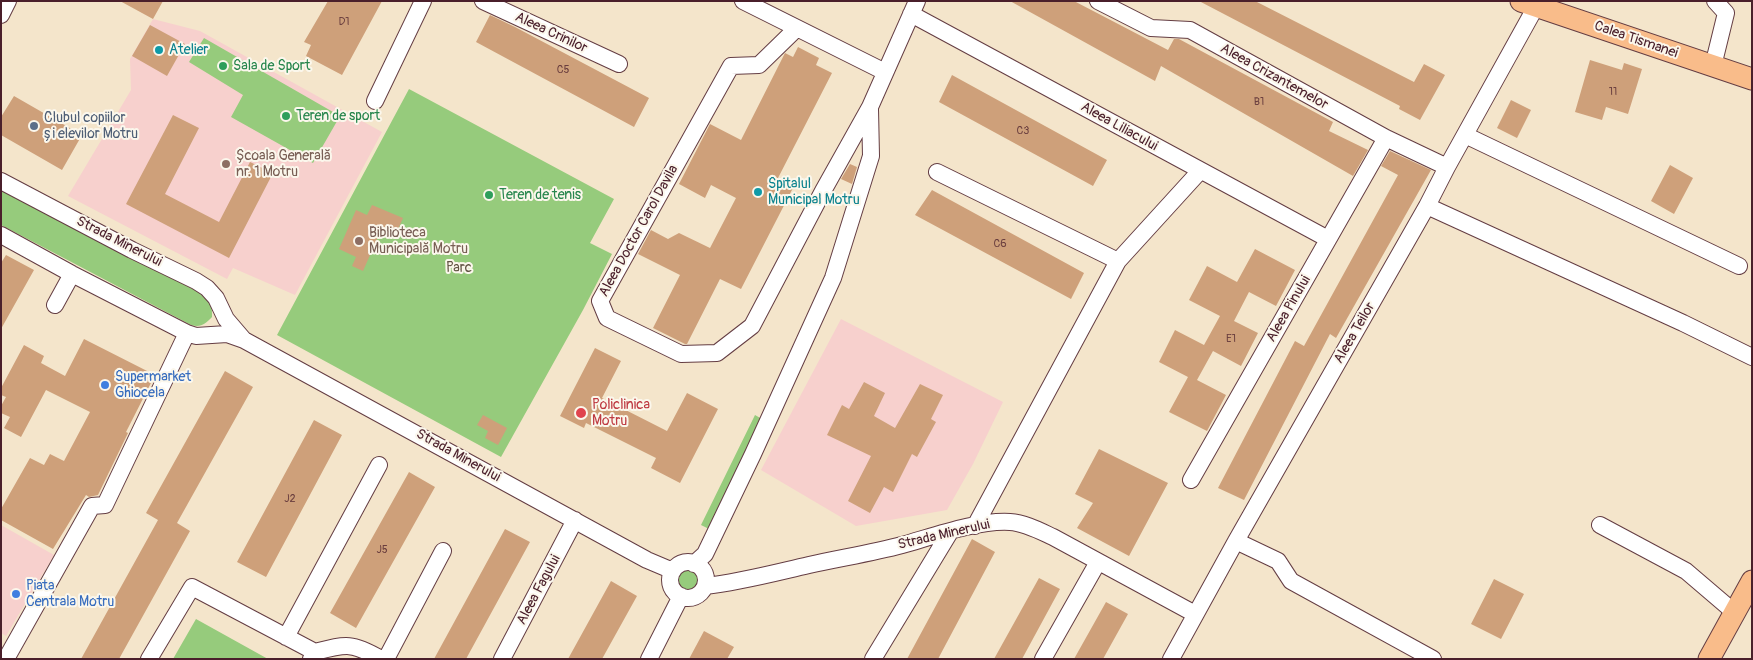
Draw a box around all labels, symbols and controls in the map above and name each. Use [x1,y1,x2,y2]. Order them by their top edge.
street label: Aleea Crinilor [512,9,590,57]
house number: D1 [338,15,350,29]
street label: Calea Tismanei [1592,18,1680,62]
street label: Aleea Crizantemelor [1217,40,1331,114]
place label: Atelier [169,42,208,58]
marker: Atelier [153,44,165,56]
place label: Sala de Sport [233,58,310,74]
marker: Sala de Sport [217,60,229,72]
house number: C5 [557,63,569,77]
house number: 11 [1609,85,1617,99]
house number: B1 [1254,95,1264,109]
street label: Aleea Liliacului [1078,99,1160,155]
place label: Teren de sport [296,108,380,124]
place label: Clubul copiilor și elevilor Motru [44,110,138,142]
marker: Teren de sport [280,110,292,122]
marker: Clubul copiilor și elevilor Motru [28,120,40,132]
house number: C3 [1017,124,1029,138]
place label: Școala Generală nr. 1 Motru [236,148,331,180]
marker: Școala Generală nr. 1 Motru [220,158,232,170]
street label: Aleea Doctor Carol Davila [596,162,682,300]
place label: Spitalul Municipal Motru [768,176,860,208]
marker: Spitalul Municipal Motru [752,186,764,198]
place label: Teren de tenis [499,187,581,203]
marker: Teren de tenis [483,189,495,201]
street label: Strada Minerului [73,213,165,271]
place label: Biblioteca Municipală Motru [369,225,468,258]
marker: Biblioteca Municipală Motru [353,235,365,247]
house number: C6 [993,237,1007,251]
park label: Parc [446,260,472,276]
street label: Aleea Pinului [1263,273,1315,345]
street label: Aleea Teilor [1331,299,1379,367]
house number: E1 [1226,332,1236,346]
place label: Supermarket Ghiocela [115,369,191,402]
marker: Supermarket Ghiocela [99,379,111,391]
place label: Policlinica Motru [592,397,650,430]
marker: Policlinica Motru [574,406,588,420]
street label: Strada Minerului [413,426,503,486]
house number: J2 [284,492,296,506]
street label: Strada Minerului [896,516,992,554]
house number: J5 [376,543,388,557]
street label: Aleea Fagului [514,552,564,628]
place label: Piata Centrala Motru [26,578,114,610]
marker: Piata Centrala Motru [10,588,22,600]

